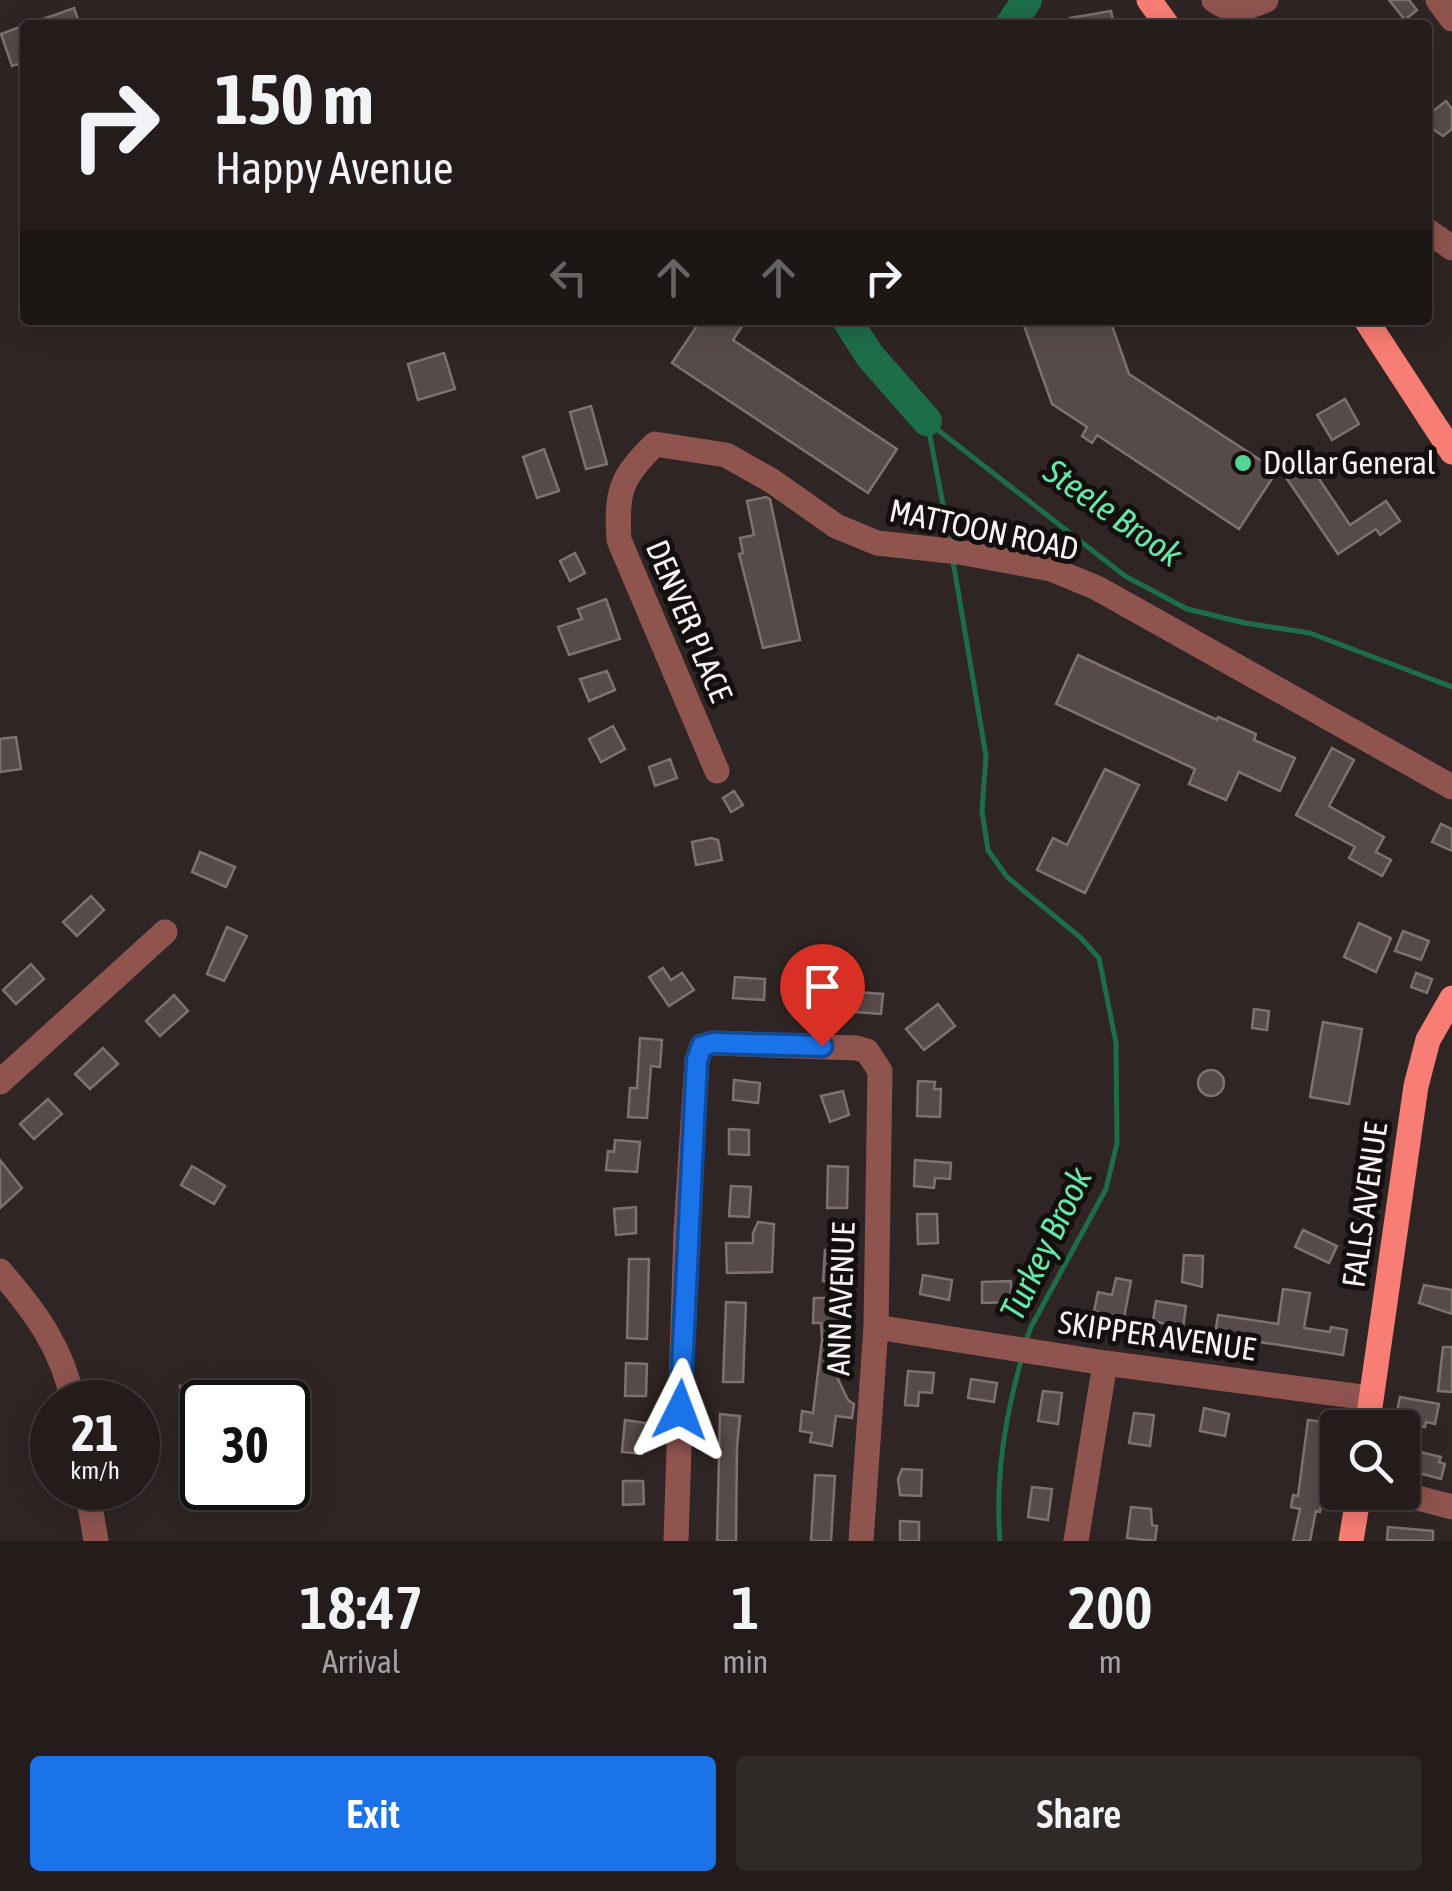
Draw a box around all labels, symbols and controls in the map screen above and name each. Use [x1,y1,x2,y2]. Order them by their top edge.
text: 150 m [215,59,374,139]
icon: right [50,60,180,190]
text: Happy Avenue [215,142,454,194]
icon: left [541,250,596,305]
icon: ahead [646,250,701,305]
icon: ahead [751,250,806,305]
icon: right [856,250,911,305]
place label: Dollar General [1263,444,1436,481]
water label: Steele Brook [1036,450,1191,575]
marker: Dollar General [1232,452,1254,474]
street label: MATTOON ROAD [886,491,1082,568]
street label: DENVER PLACE [639,534,740,707]
pin [780,944,865,1047]
icon: arrive [795,959,850,1014]
street label: FALLS AVENUE [1335,1120,1394,1290]
water label: Turkey Brook [991,1160,1099,1326]
street label: ANN AVENUE [819,1221,862,1376]
street label: SKIPPER AVENUE [1056,1303,1258,1368]
position arrow [628,1358,732,1462]
speed limit sign: 30 [180,1380,310,1510]
text: 21 [71,1404,118,1462]
map controls [1320,1410,1420,1510]
button: search [1320,1410,1420,1510]
text: km/h [70,1456,120,1484]
text: 18:47 [299,1573,423,1642]
text: 1 [731,1573,760,1642]
text: 200 [1068,1573,1152,1642]
text: Arrival [322,1643,400,1680]
text: min [722,1643,768,1680]
text: m [1099,1643,1122,1680]
button: Exit [30,1756,716,1871]
button: Share [736,1756,1422,1871]

